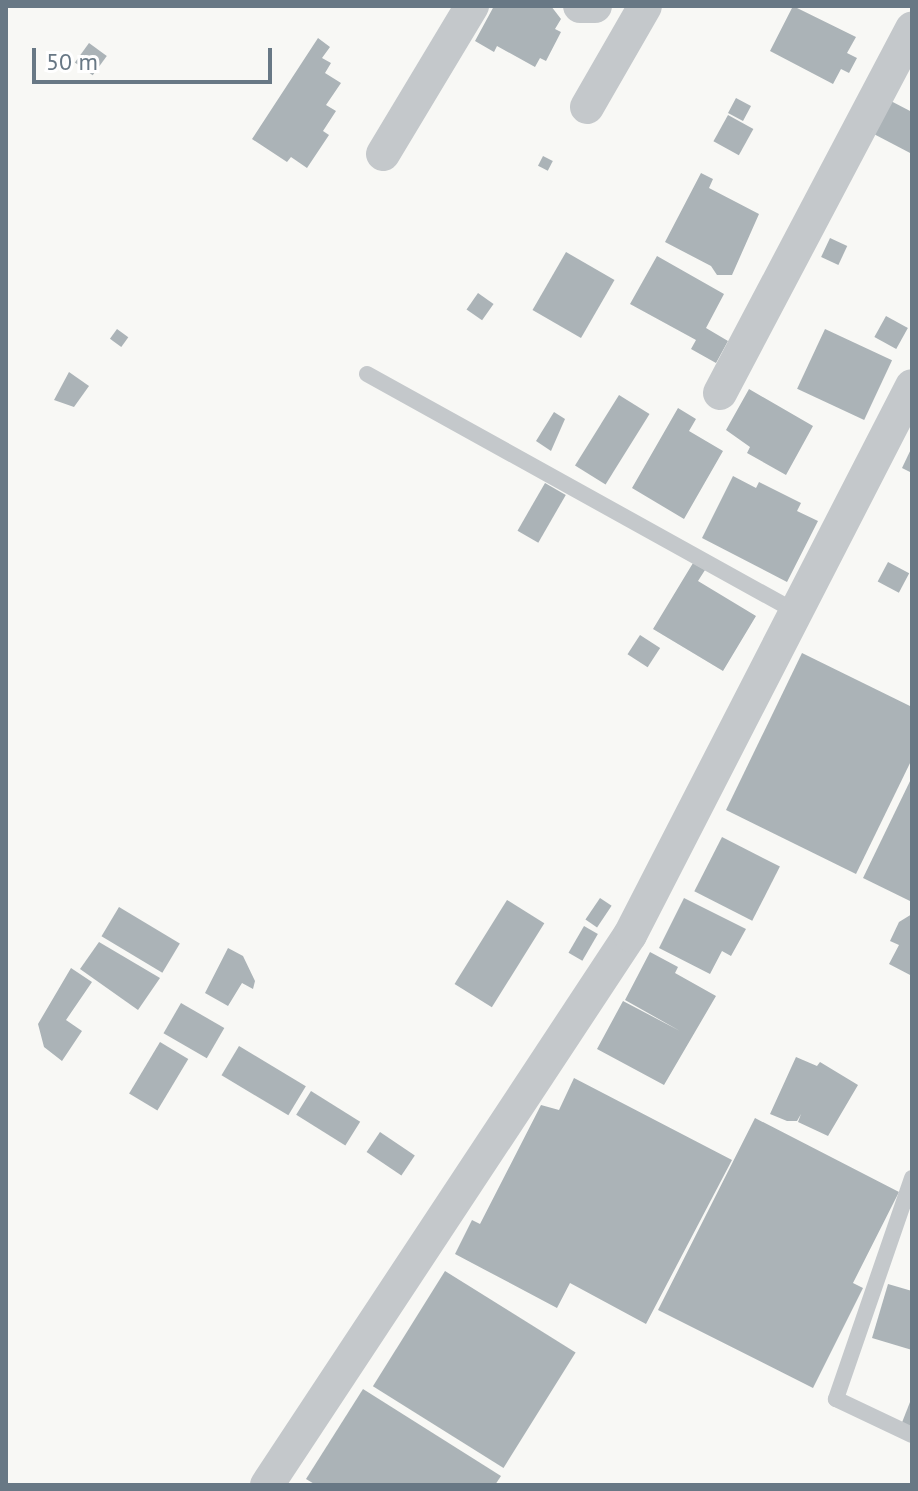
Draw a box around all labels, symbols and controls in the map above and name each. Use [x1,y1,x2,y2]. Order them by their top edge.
scale bar [36,32,276,82]
text: 50 m [46,46,98,77]

